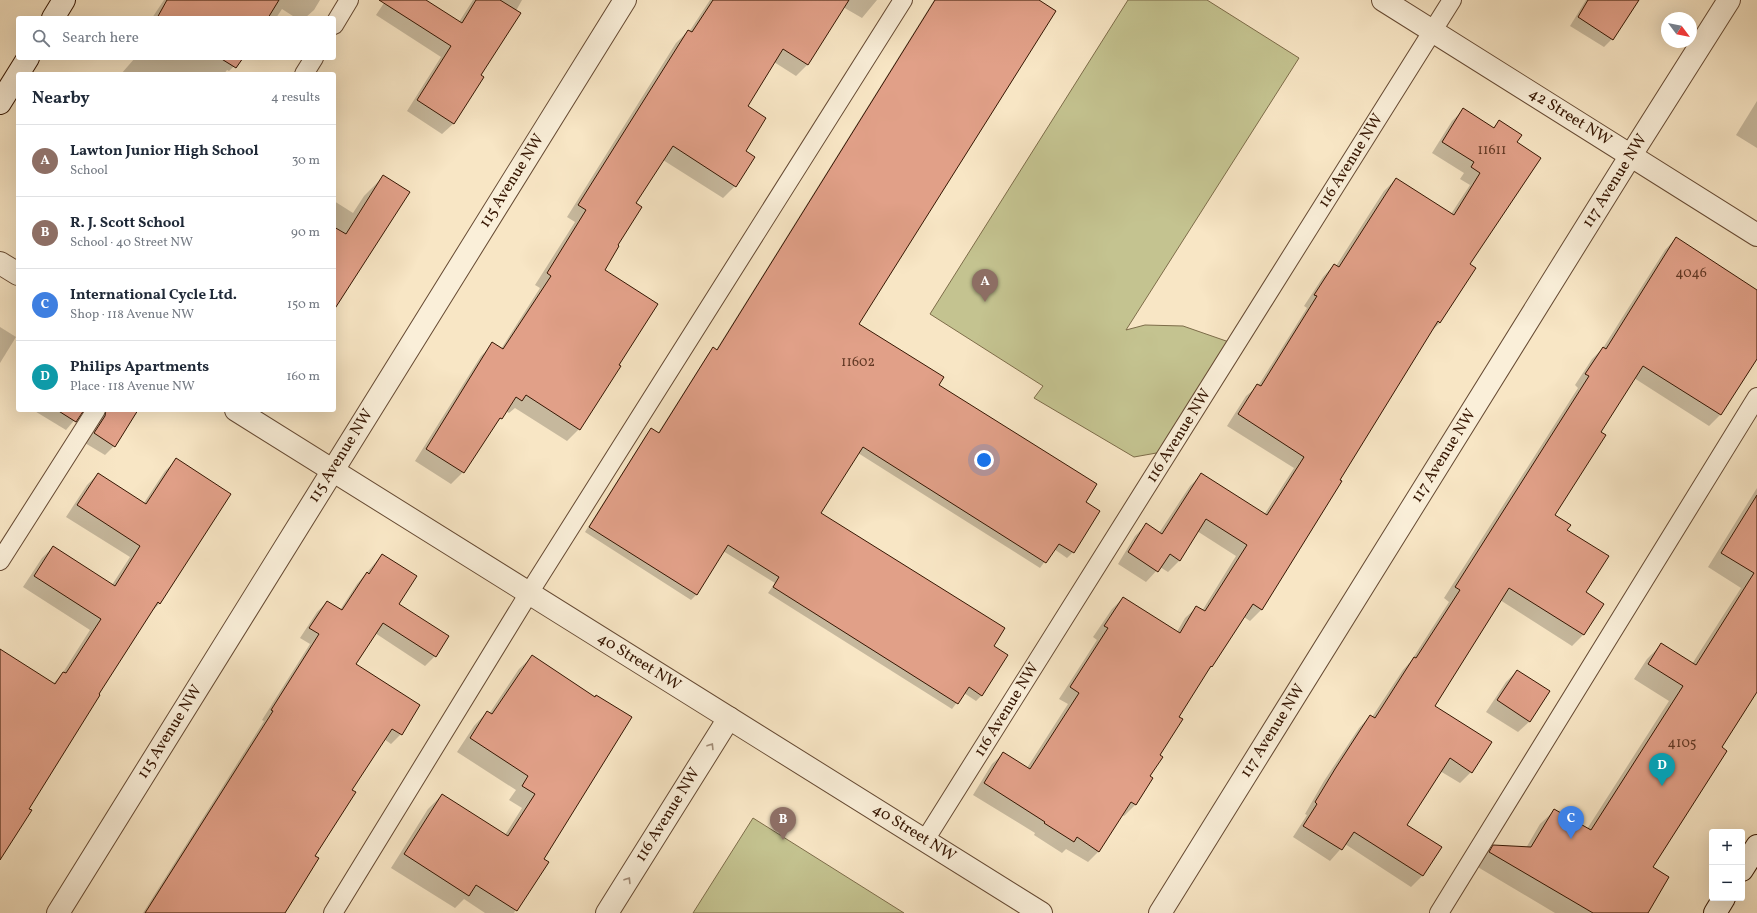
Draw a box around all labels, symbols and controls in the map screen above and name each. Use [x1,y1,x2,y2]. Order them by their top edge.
north arrow [1661,12,1697,48]
search box [16,16,336,60]
icon: search [30,27,52,49]
text: Search here [62,28,139,49]
street label: 42 Street NW [1524,83,1616,151]
text: Nearby [32,87,90,110]
text: 4 results [271,89,320,107]
street label: 116 Avenue NW [1313,110,1389,212]
street label: 115 Avenue NW [474,130,550,232]
street label: 117 Avenue NW [1577,130,1653,232]
text: Lawton Junior High School [70,141,259,162]
house number: 11611 [1478,141,1506,160]
text: A [40,152,50,170]
text: 30 m [292,152,320,170]
text: School [70,162,108,180]
text: R. J. Scott School [70,213,185,234]
text: B [41,224,49,242]
text: 90 m [291,224,320,242]
text: School · 40 Street NW [70,234,193,252]
house number: 4046 [1675,264,1707,283]
pin: A [972,269,998,302]
text: International Cycle Ltd. [70,285,237,306]
text: C [41,296,49,314]
text: 150 m [287,296,320,314]
text: Shop · 118 Avenue NW [70,306,194,324]
house number: 11602 [841,353,875,372]
text: Philips Apartments [70,357,209,378]
text: D [40,368,50,386]
text: 160 m [286,368,320,386]
text: Place · 118 Avenue NW [70,378,195,396]
street label: 116 Avenue NW [1141,385,1217,487]
street label: 115 Avenue NW [303,405,379,507]
street label: 117 Avenue NW [1406,405,1482,507]
your location [974,450,994,470]
street label: 40 Street NW [593,627,685,697]
street label: 116 Avenue NW [969,659,1045,761]
street label: 117 Avenue NW [1235,680,1311,782]
street label: 115 Avenue NW [132,681,208,783]
house number: 4105 [1668,734,1696,753]
one-way arrow [707,743,714,750]
pin: D [1649,753,1675,786]
street label: 116 Avenue NW [630,764,706,866]
street label: 40 Street NW [868,798,960,868]
pin: C [1558,806,1584,839]
pin: B [770,807,796,840]
map controls [1709,829,1745,901]
button: + [1709,829,1745,865]
button: − [1709,865,1745,901]
one-way arrow [623,877,630,884]

